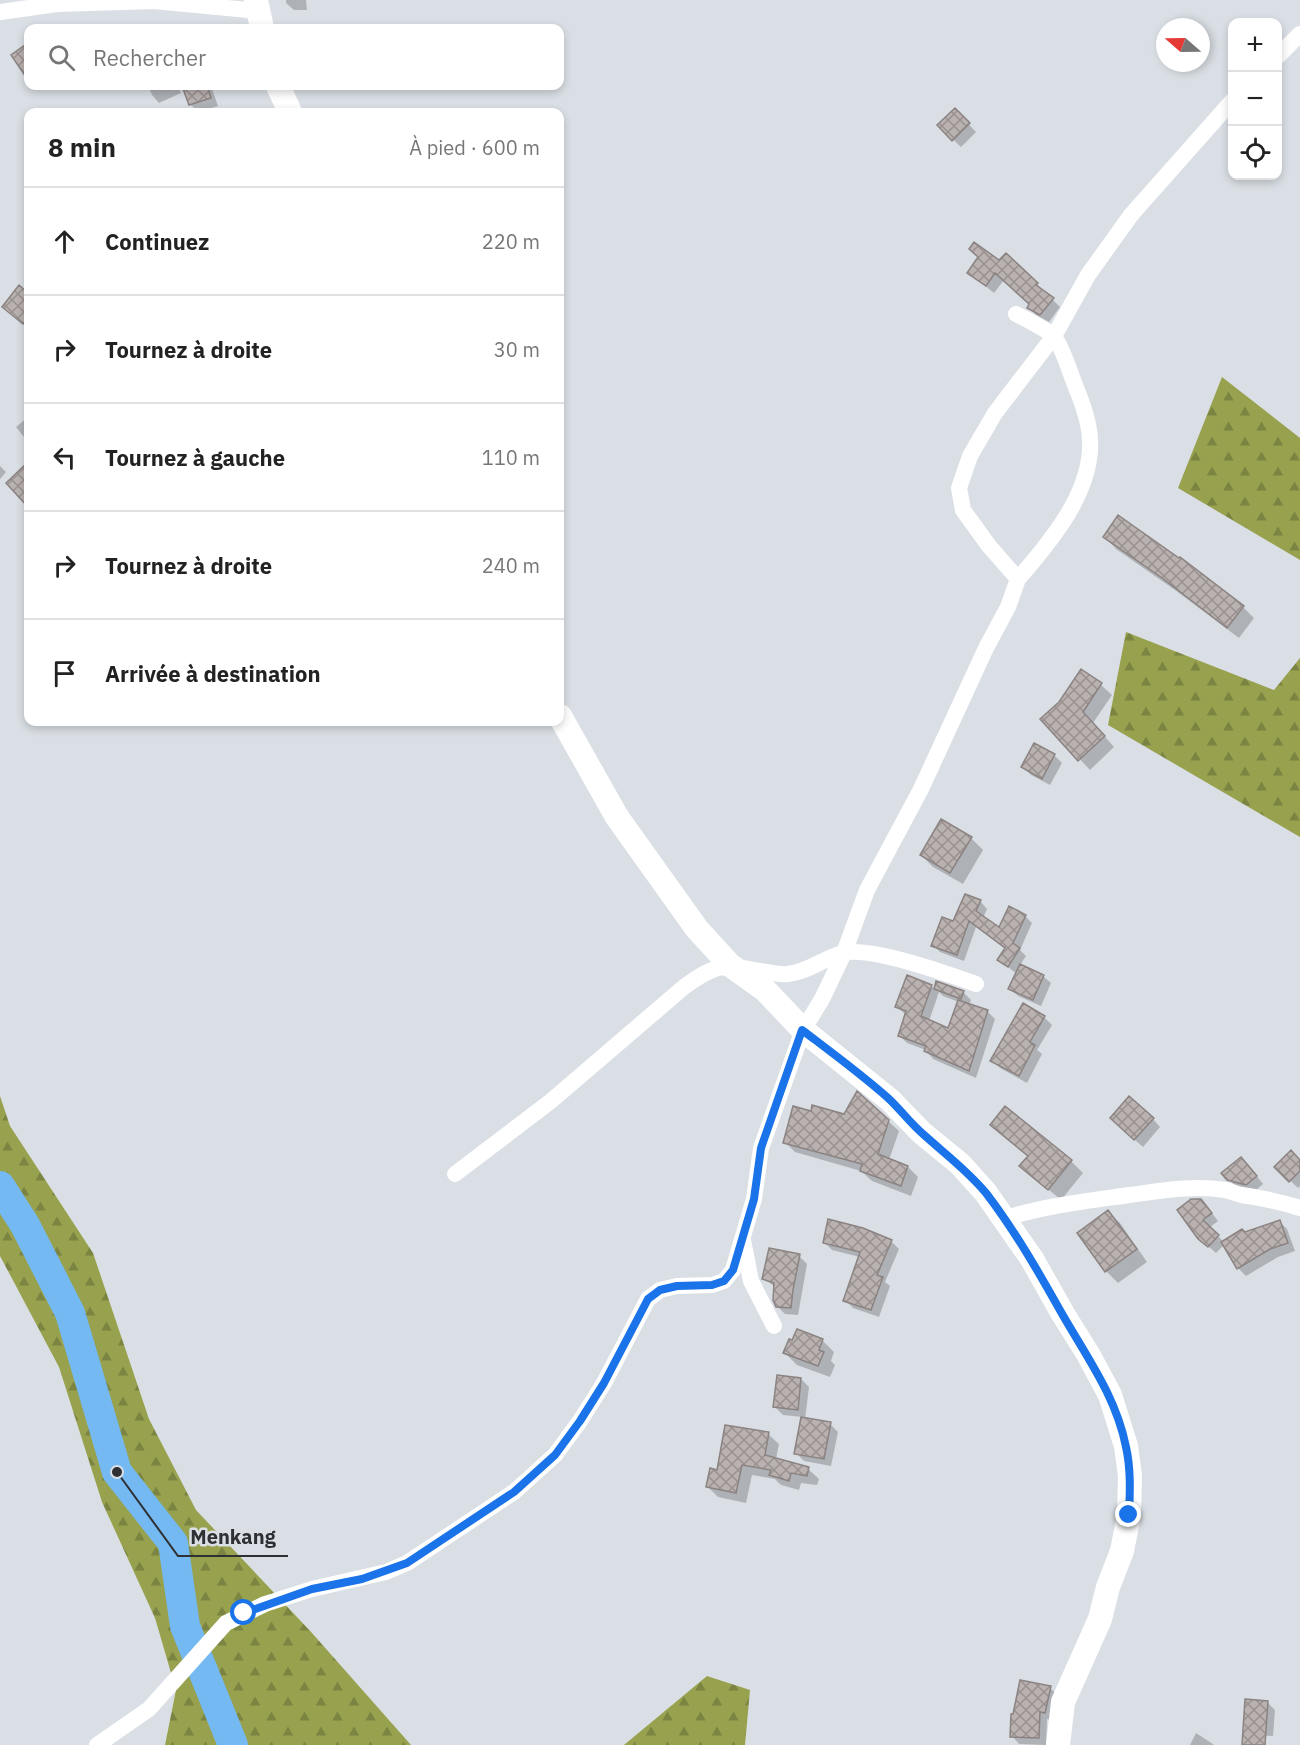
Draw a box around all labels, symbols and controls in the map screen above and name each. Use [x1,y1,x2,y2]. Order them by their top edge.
north arrow [1156,18,1210,72]
map controls [1228,18,1282,180]
button: + [1228,18,1282,72]
search box [24,24,564,90]
icon: search [45,41,78,74]
text: Rechercher [93,43,206,72]
button: − [1228,72,1282,126]
button: locate [1228,126,1282,180]
text: 8 min [48,130,116,164]
text: À pied · 600 m [409,134,540,161]
icon: ahead [48,225,81,258]
text: Continuez [105,227,209,256]
text: 220 m [482,228,540,255]
icon: right [48,333,81,366]
text: Tournez à droite [105,335,272,364]
text: 30 m [494,336,540,363]
icon: left [48,441,81,474]
text: Tournez à gauche [105,443,285,472]
text: 110 m [482,444,540,471]
icon: right [48,549,81,582]
text: Tournez à droite [105,551,272,580]
text: 240 m [482,552,540,579]
icon: arrive [48,657,81,690]
text: Arrivée à destination [105,659,321,688]
route end [1115,1501,1141,1527]
callout: Menkang [178,1518,288,1556]
text: Menkang [190,1523,277,1550]
route start [230,1599,256,1625]

